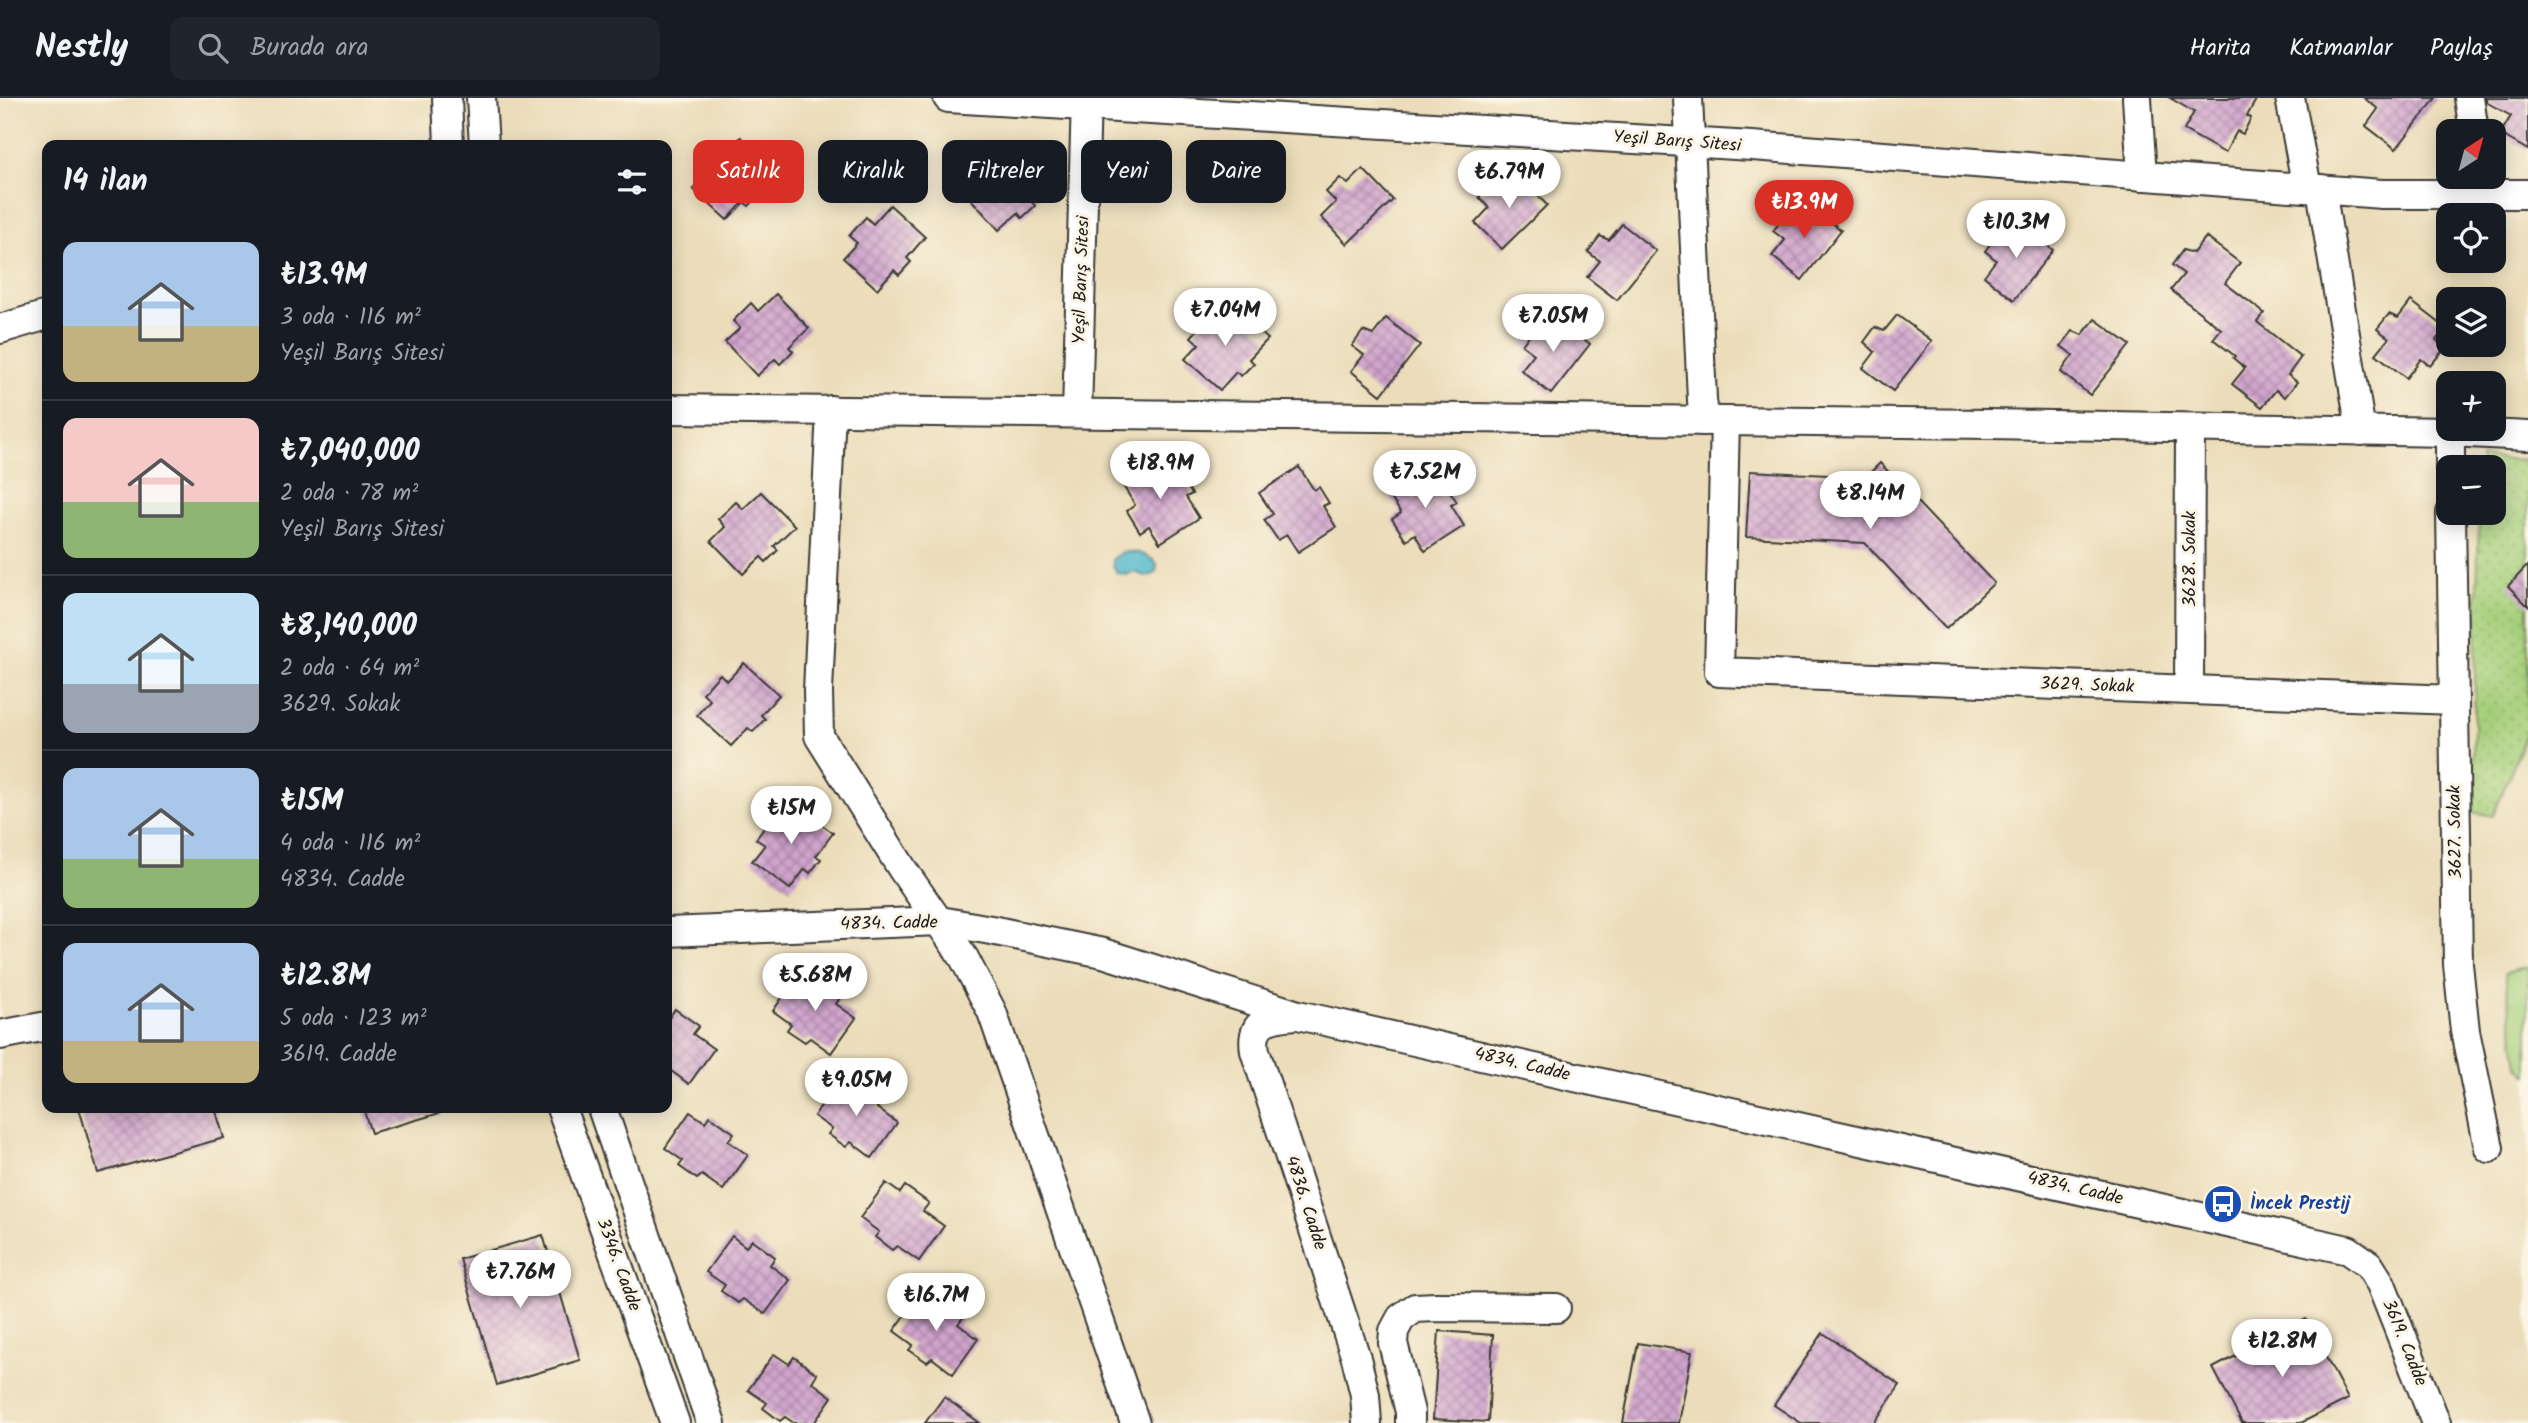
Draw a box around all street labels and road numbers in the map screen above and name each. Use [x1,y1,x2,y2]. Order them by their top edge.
street label: Yeşil Barış Sitesi [1612,123,1743,161]
street label: Yeşil Barış Sitesi [1065,215,1099,345]
street label: 3628. Sokak [2176,510,2205,607]
street label: 3629. Sokak [2039,670,2135,702]
street label: 3627. Sokak [2441,784,2471,879]
street label: 4834. Cadde [840,909,938,939]
street label: 4834. Cadde [1471,1040,1573,1090]
street label: 4836. Cadde [1276,1152,1334,1254]
street label: 4834. Cadde [2024,1164,2126,1214]
street label: 3346. Cadde [588,1214,648,1316]
street label: 3619. Cadde [2373,1295,2435,1391]

